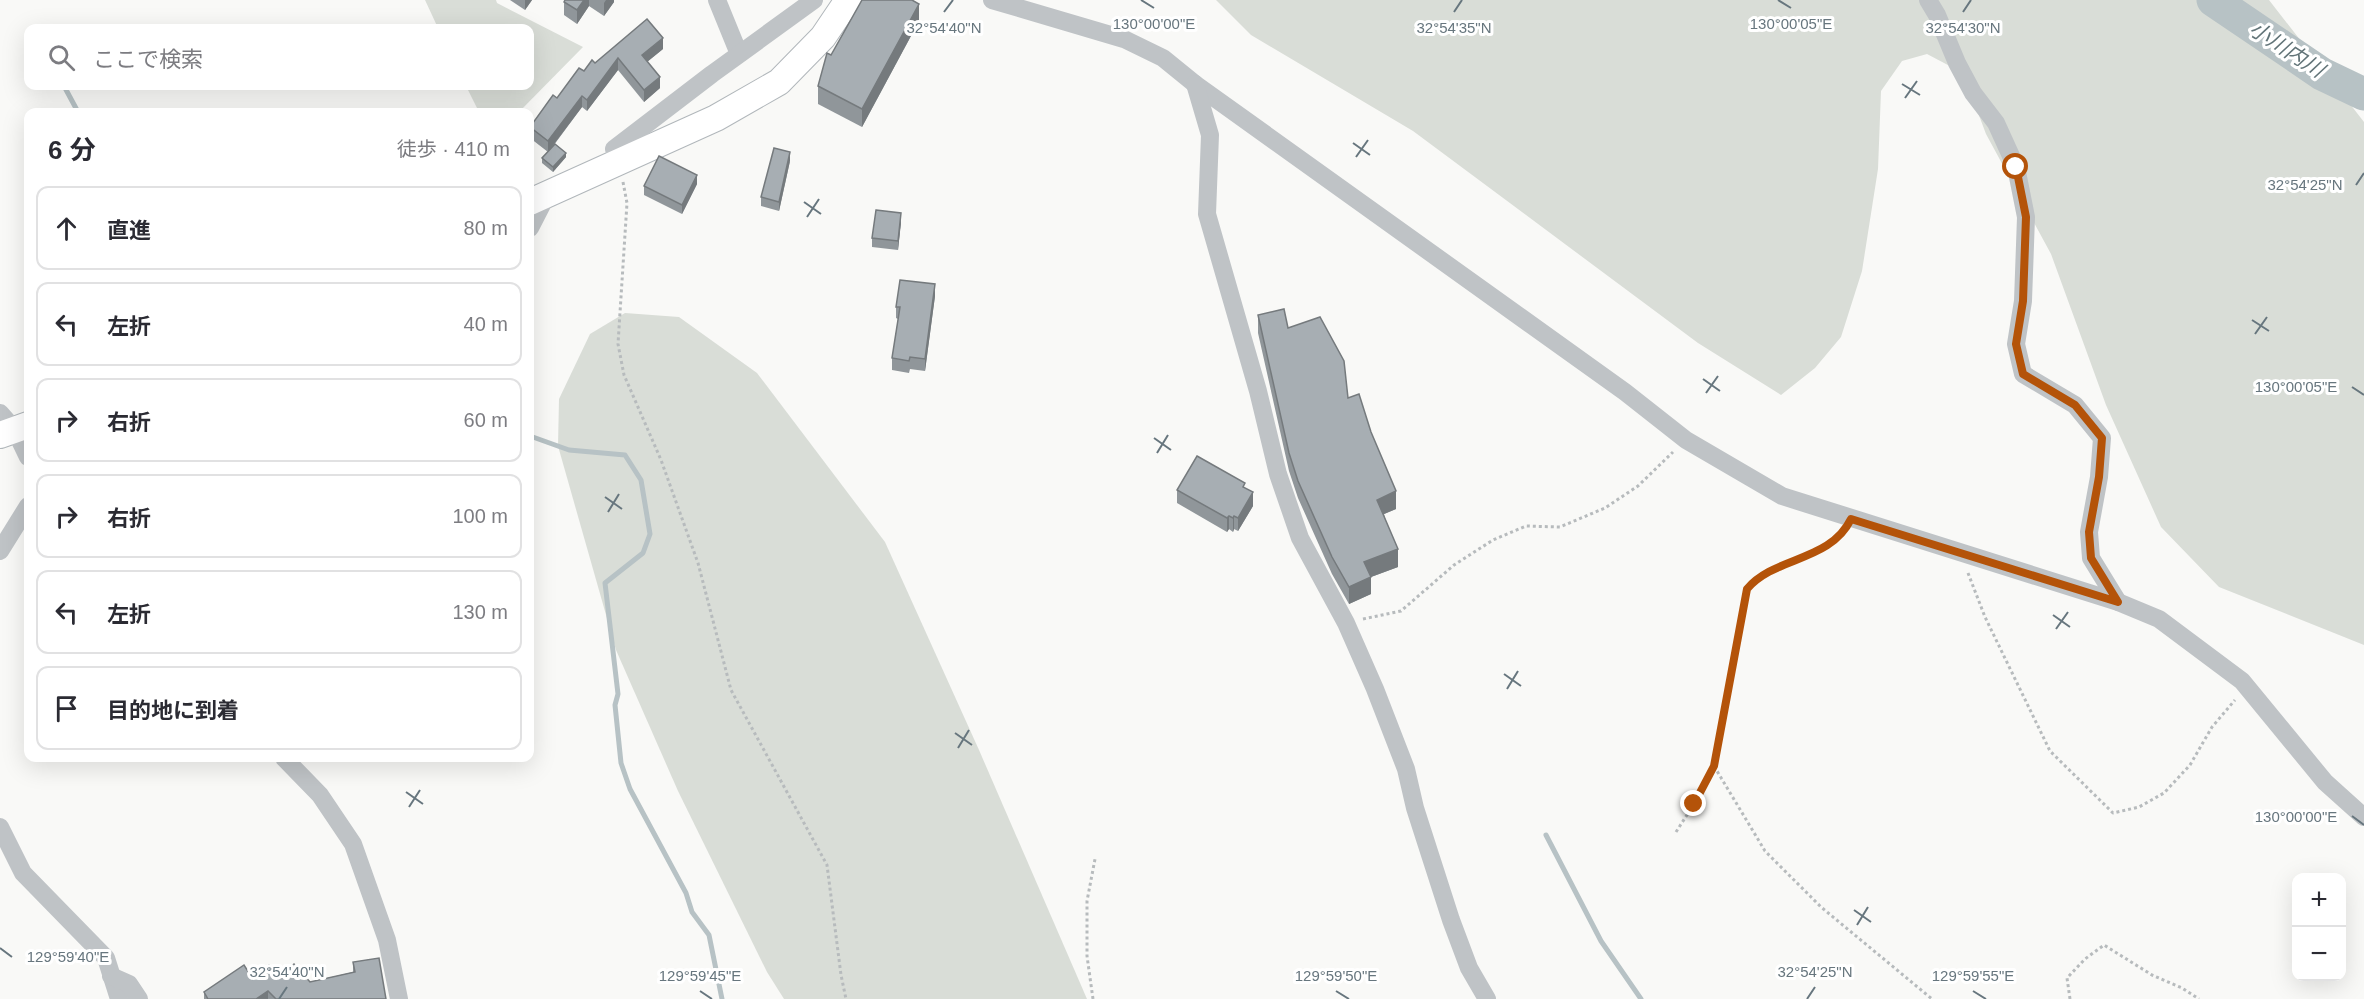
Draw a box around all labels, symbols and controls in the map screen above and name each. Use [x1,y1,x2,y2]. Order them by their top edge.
text: 130°00'00"E [1113,15,1195,32]
text: 130°00'05"E [1750,15,1832,32]
water label: 小川内川 [2246,16,2330,83]
text: 32°54'40"N [906,19,982,36]
text: 32°54'35"N [1416,19,1492,36]
text: 32°54'30"N [1925,19,2001,36]
search box [24,24,534,90]
icon: search [45,41,78,74]
text: ここで検索 [93,47,203,72]
text: 6 分 [48,135,96,165]
text: 徒歩 · 410 m [397,138,510,160]
route start [2002,153,2028,179]
text: 32°54'25"N [2267,176,2343,193]
icon: ahead [50,212,83,245]
text: 80 m [464,217,508,239]
text: 直進 [107,218,151,243]
icon: left [50,308,83,341]
text: 40 m [464,313,508,335]
text: 左折 [107,314,151,339]
text: 130°00'05"E [2255,378,2337,395]
icon: right [50,404,83,437]
text: 60 m [464,409,508,431]
text: 右折 [107,410,151,435]
icon: right [50,500,83,533]
text: 100 m [452,505,508,527]
text: 右折 [107,506,151,531]
icon: left [50,596,83,629]
text: 130 m [452,601,508,623]
text: 左折 [107,602,151,627]
icon: arrive [50,692,83,725]
text: 目的地に到着 [107,698,239,723]
route end [1680,790,1706,816]
text: 130°00'00"E [2255,808,2337,825]
map controls [2292,873,2346,981]
button: + [2292,873,2346,927]
button: − [2292,927,2346,981]
text: 129°59'40"E [27,948,109,965]
text: 32°54'40"N [249,963,325,980]
text: 32°54'25"N [1777,963,1853,980]
text: 129°59'45"E [659,967,741,984]
text: 129°59'50"E [1295,967,1377,984]
text: 129°59'55"E [1932,967,2014,984]

